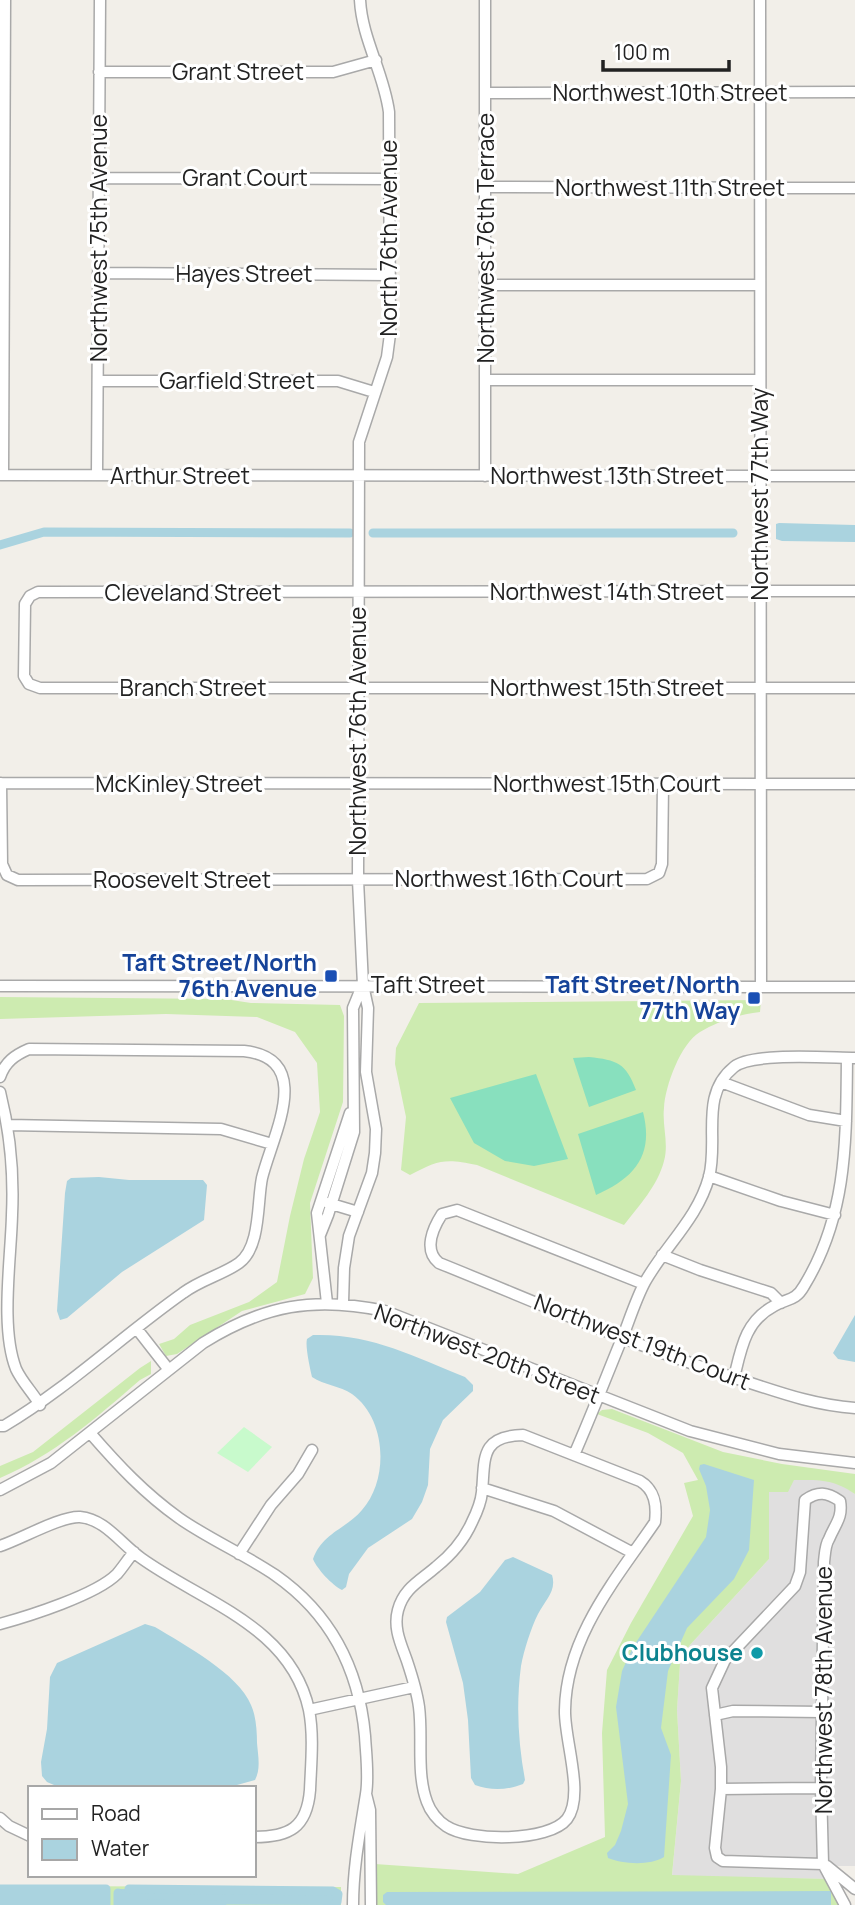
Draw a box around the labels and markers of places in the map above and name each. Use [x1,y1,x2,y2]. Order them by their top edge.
place label: Taft Street/North 76th Avenue [122,946,317,1004]
marker: Taft Street/North 76th Avenue [323,968,339,984]
place label: Taft Street/North 77th Way [545,968,740,1026]
marker: Taft Street/North 77th Way [746,990,762,1006]
place label: Clubhouse [622,1636,743,1668]
marker: Clubhouse [749,1645,765,1661]

